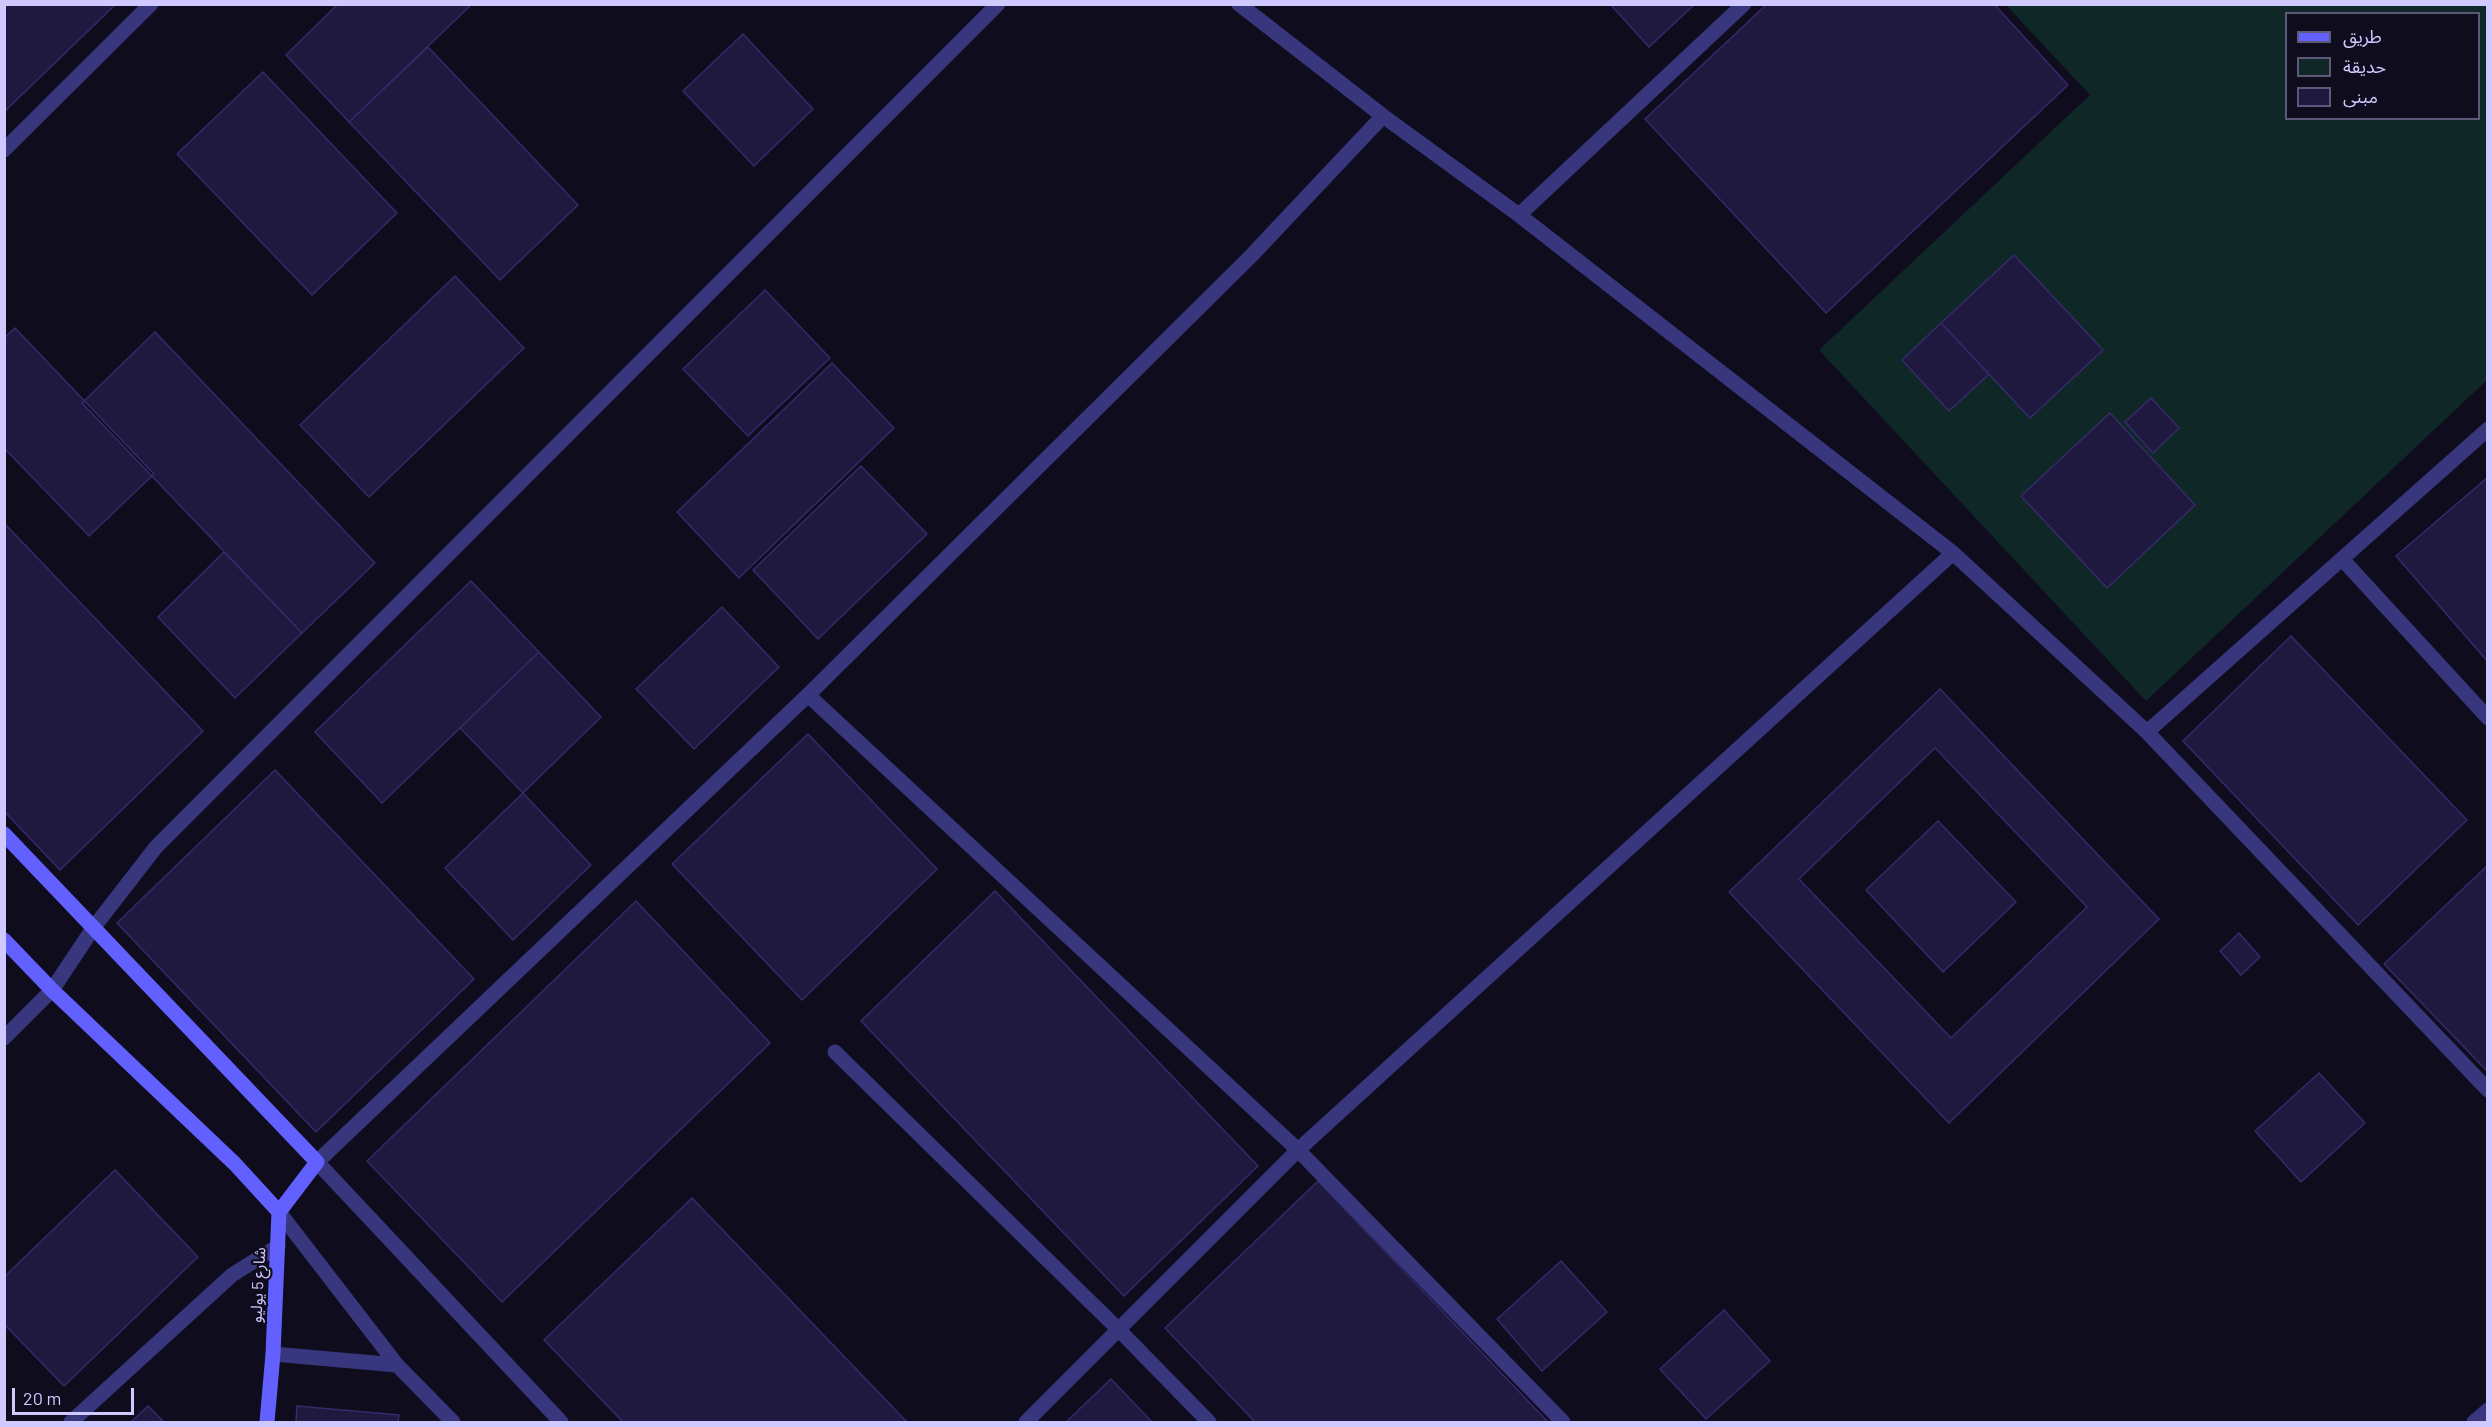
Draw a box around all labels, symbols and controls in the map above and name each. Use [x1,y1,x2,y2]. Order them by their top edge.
legend [2285,12,2480,120]
text: طريق [2343,25,2382,47]
text: حديقة [2343,55,2386,77]
text: مبنى [2343,85,2378,107]
street label: شارع 5 يوليو [246,1247,270,1323]
scale bar [15,1376,136,1414]
text: 20 m [23,1387,61,1409]

